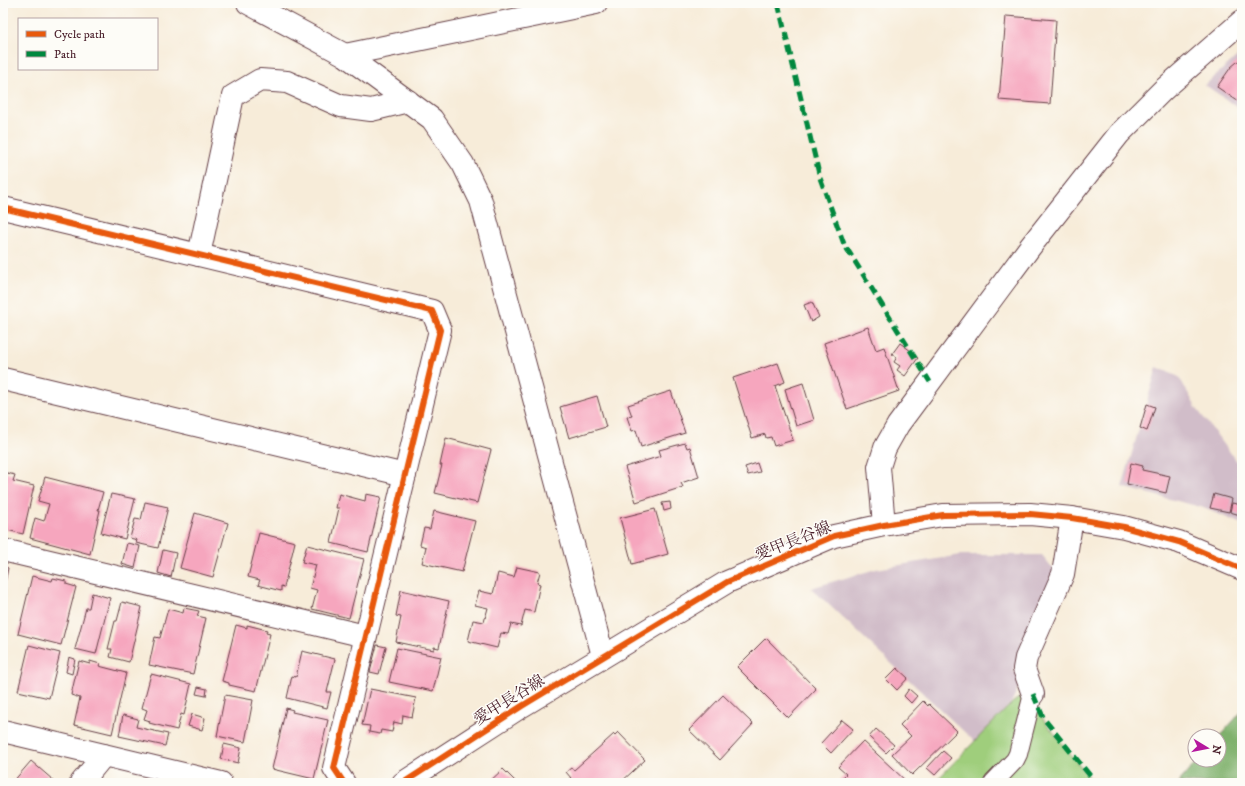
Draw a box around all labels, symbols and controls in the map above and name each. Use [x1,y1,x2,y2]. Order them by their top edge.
legend [18,18,158,70]
text: Cycle path [54,27,106,42]
text: Path [54,47,77,62]
street label: 愛甲長谷線 [752,517,834,565]
street label: 愛甲長谷線 [470,670,548,730]
north arrow [1187,728,1227,768]
text: N [1208,744,1224,755]

